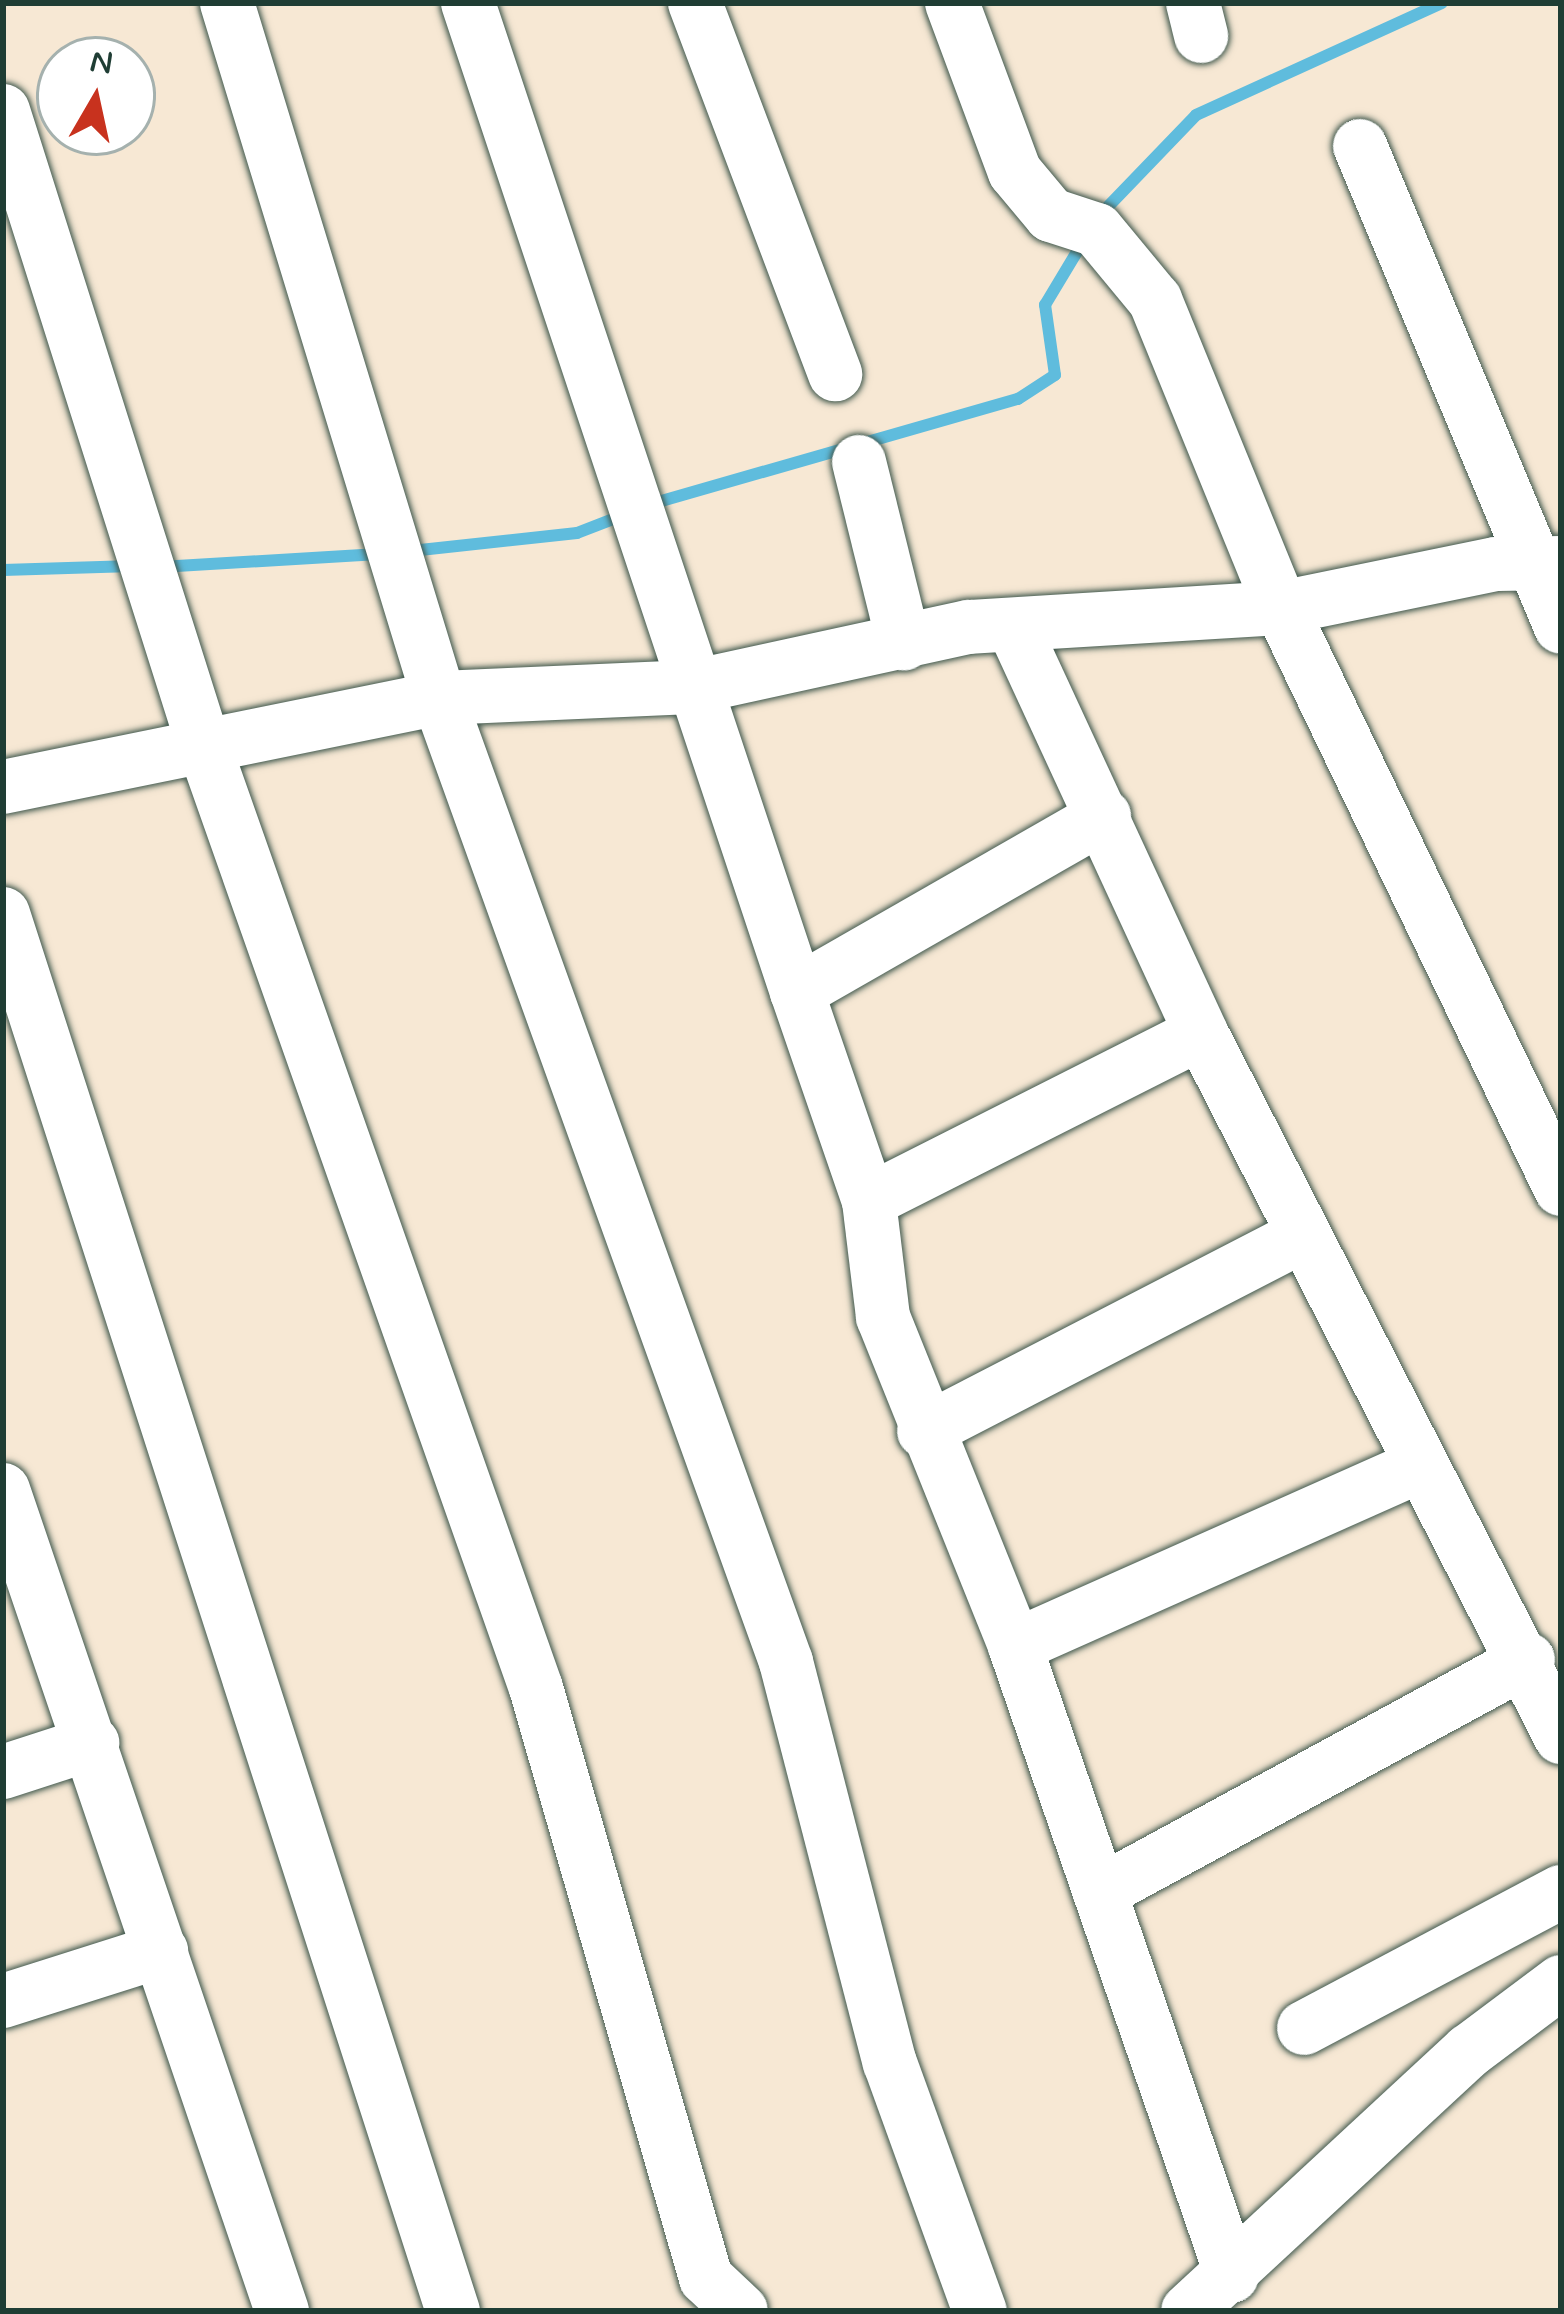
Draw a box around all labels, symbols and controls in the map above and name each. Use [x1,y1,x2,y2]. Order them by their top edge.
north arrow [36,36,156,156]
text: N [87,40,115,87]

